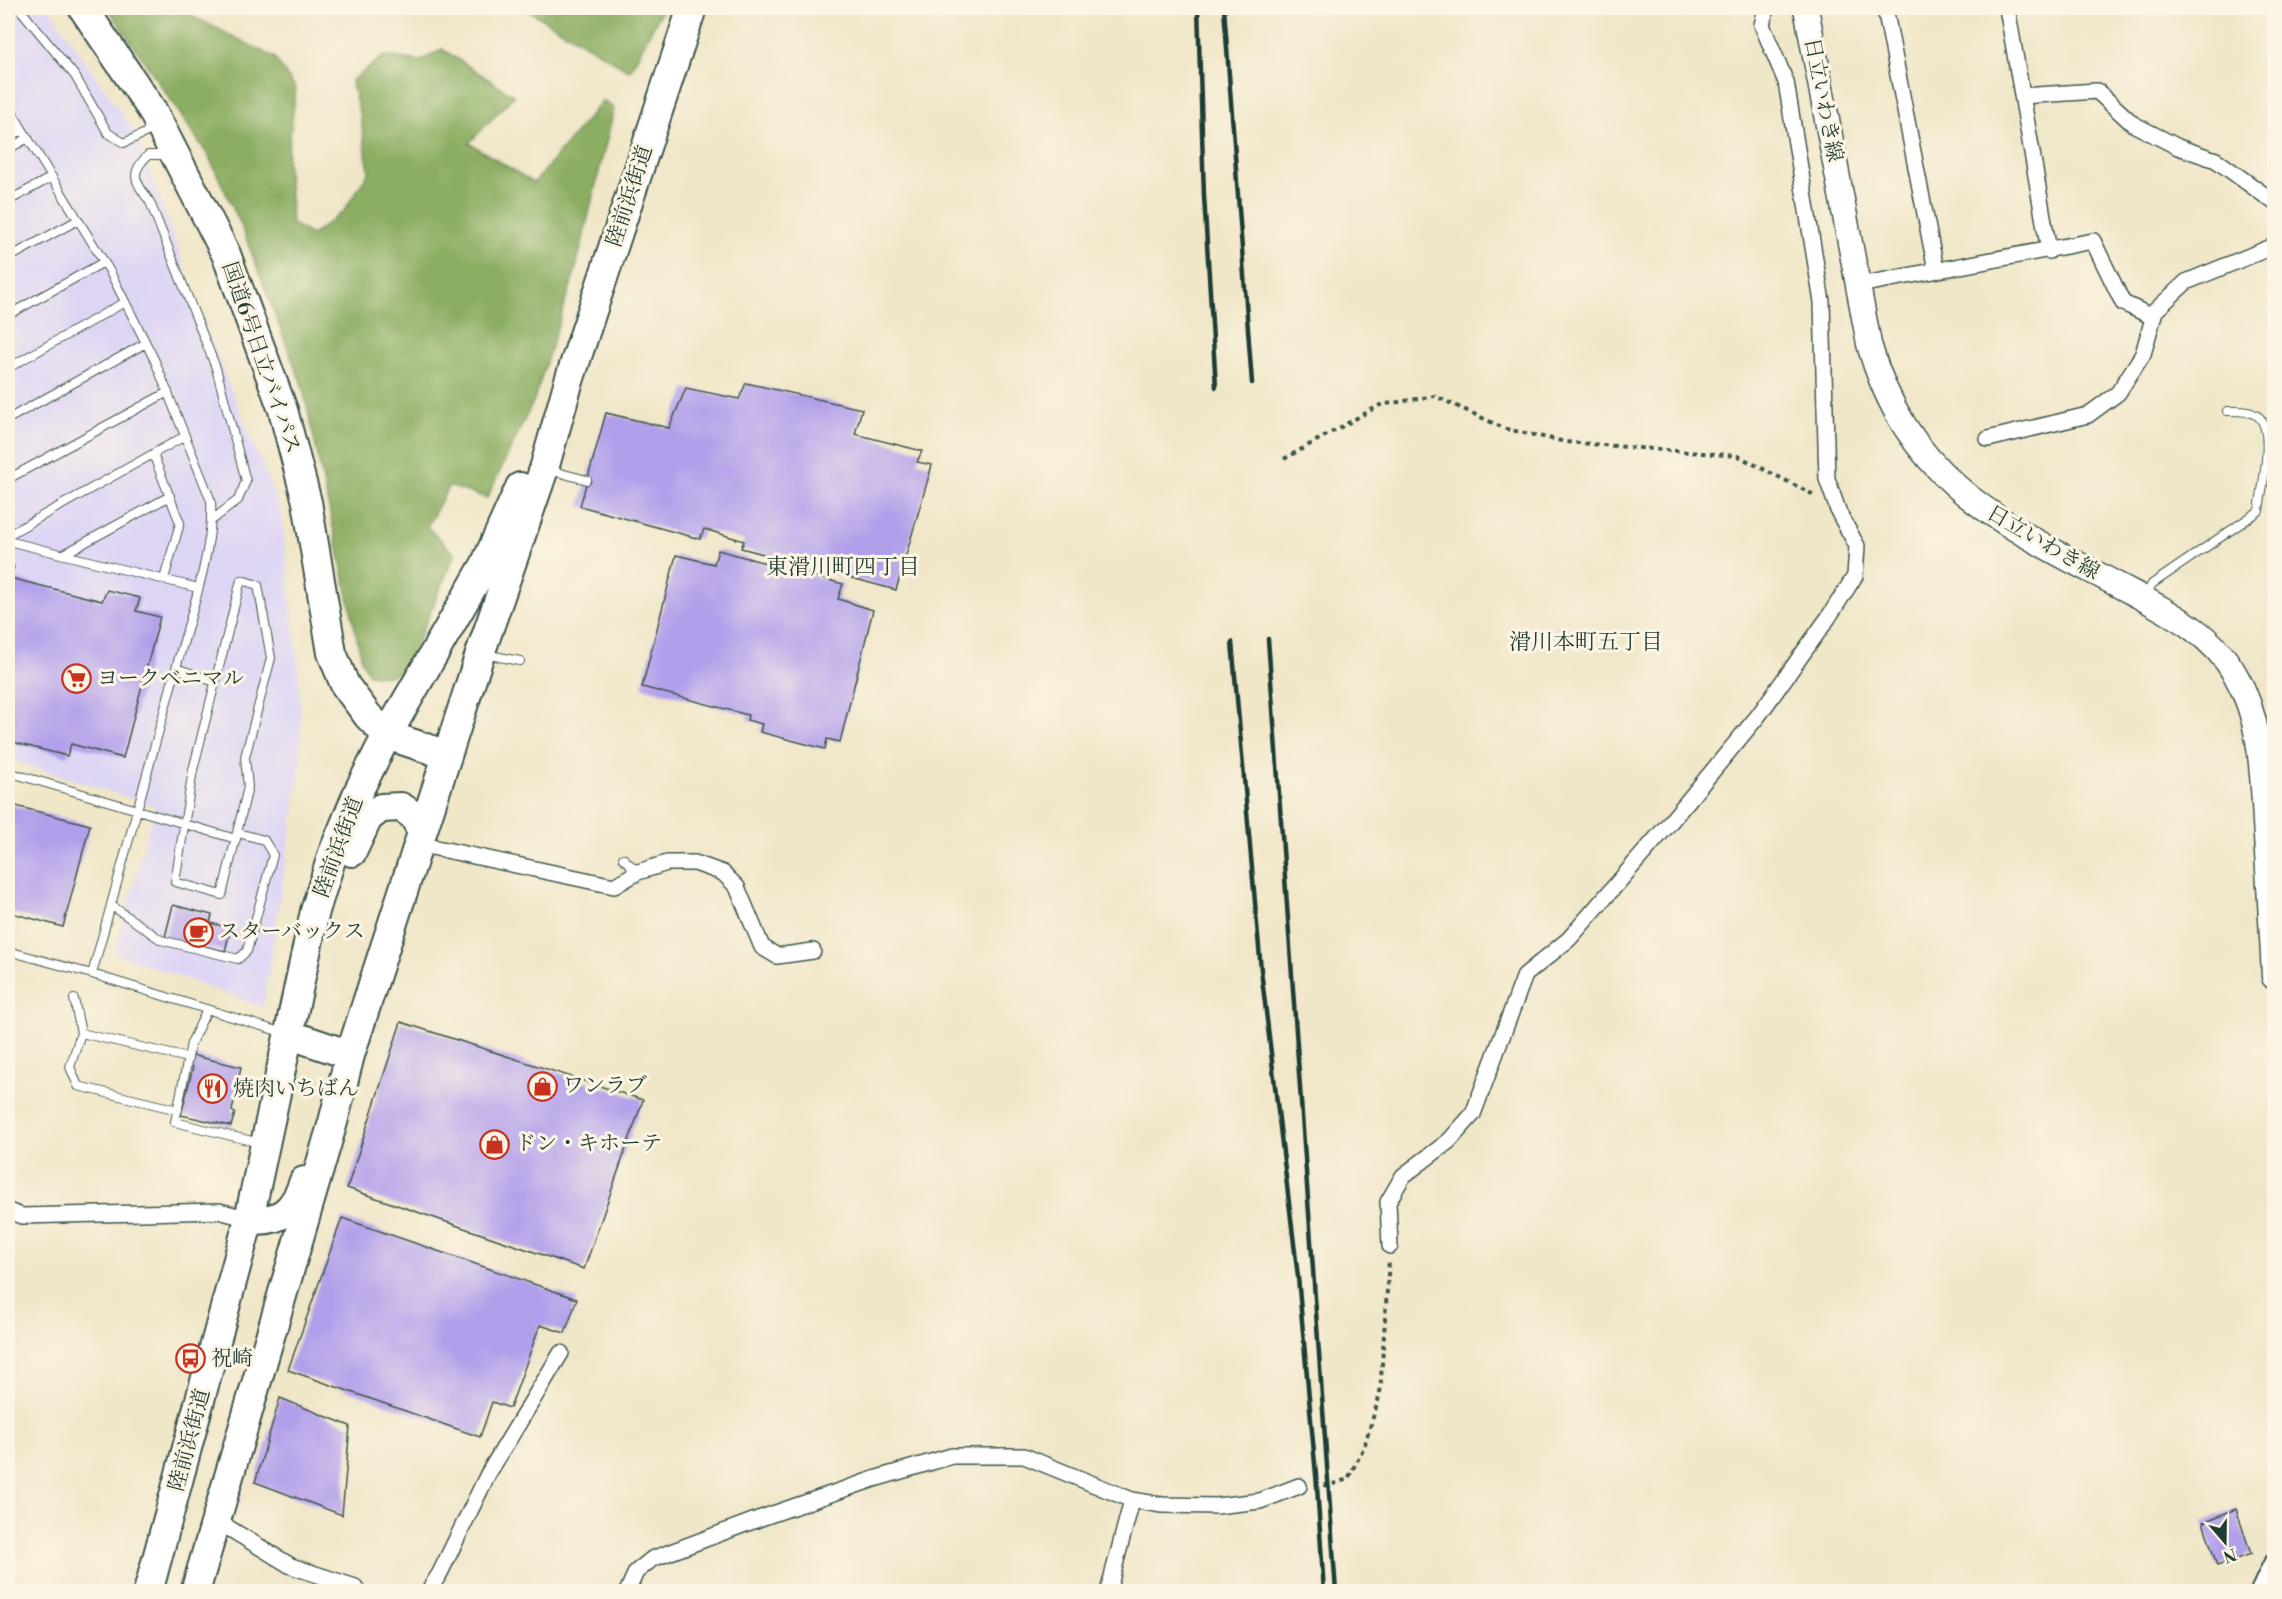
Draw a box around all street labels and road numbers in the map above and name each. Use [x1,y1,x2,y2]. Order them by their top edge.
street label: 日立いわき線 [1798,36,1848,164]
street label: 陸前浜街道 [601,142,659,250]
street label: 国道6号日立バイパス [216,259,306,457]
street label: 日立いわき線 [1982,500,2104,586]
street label: 陸前浜街道 [309,793,369,901]
street label: 陸前浜街道 [164,1386,216,1494]

